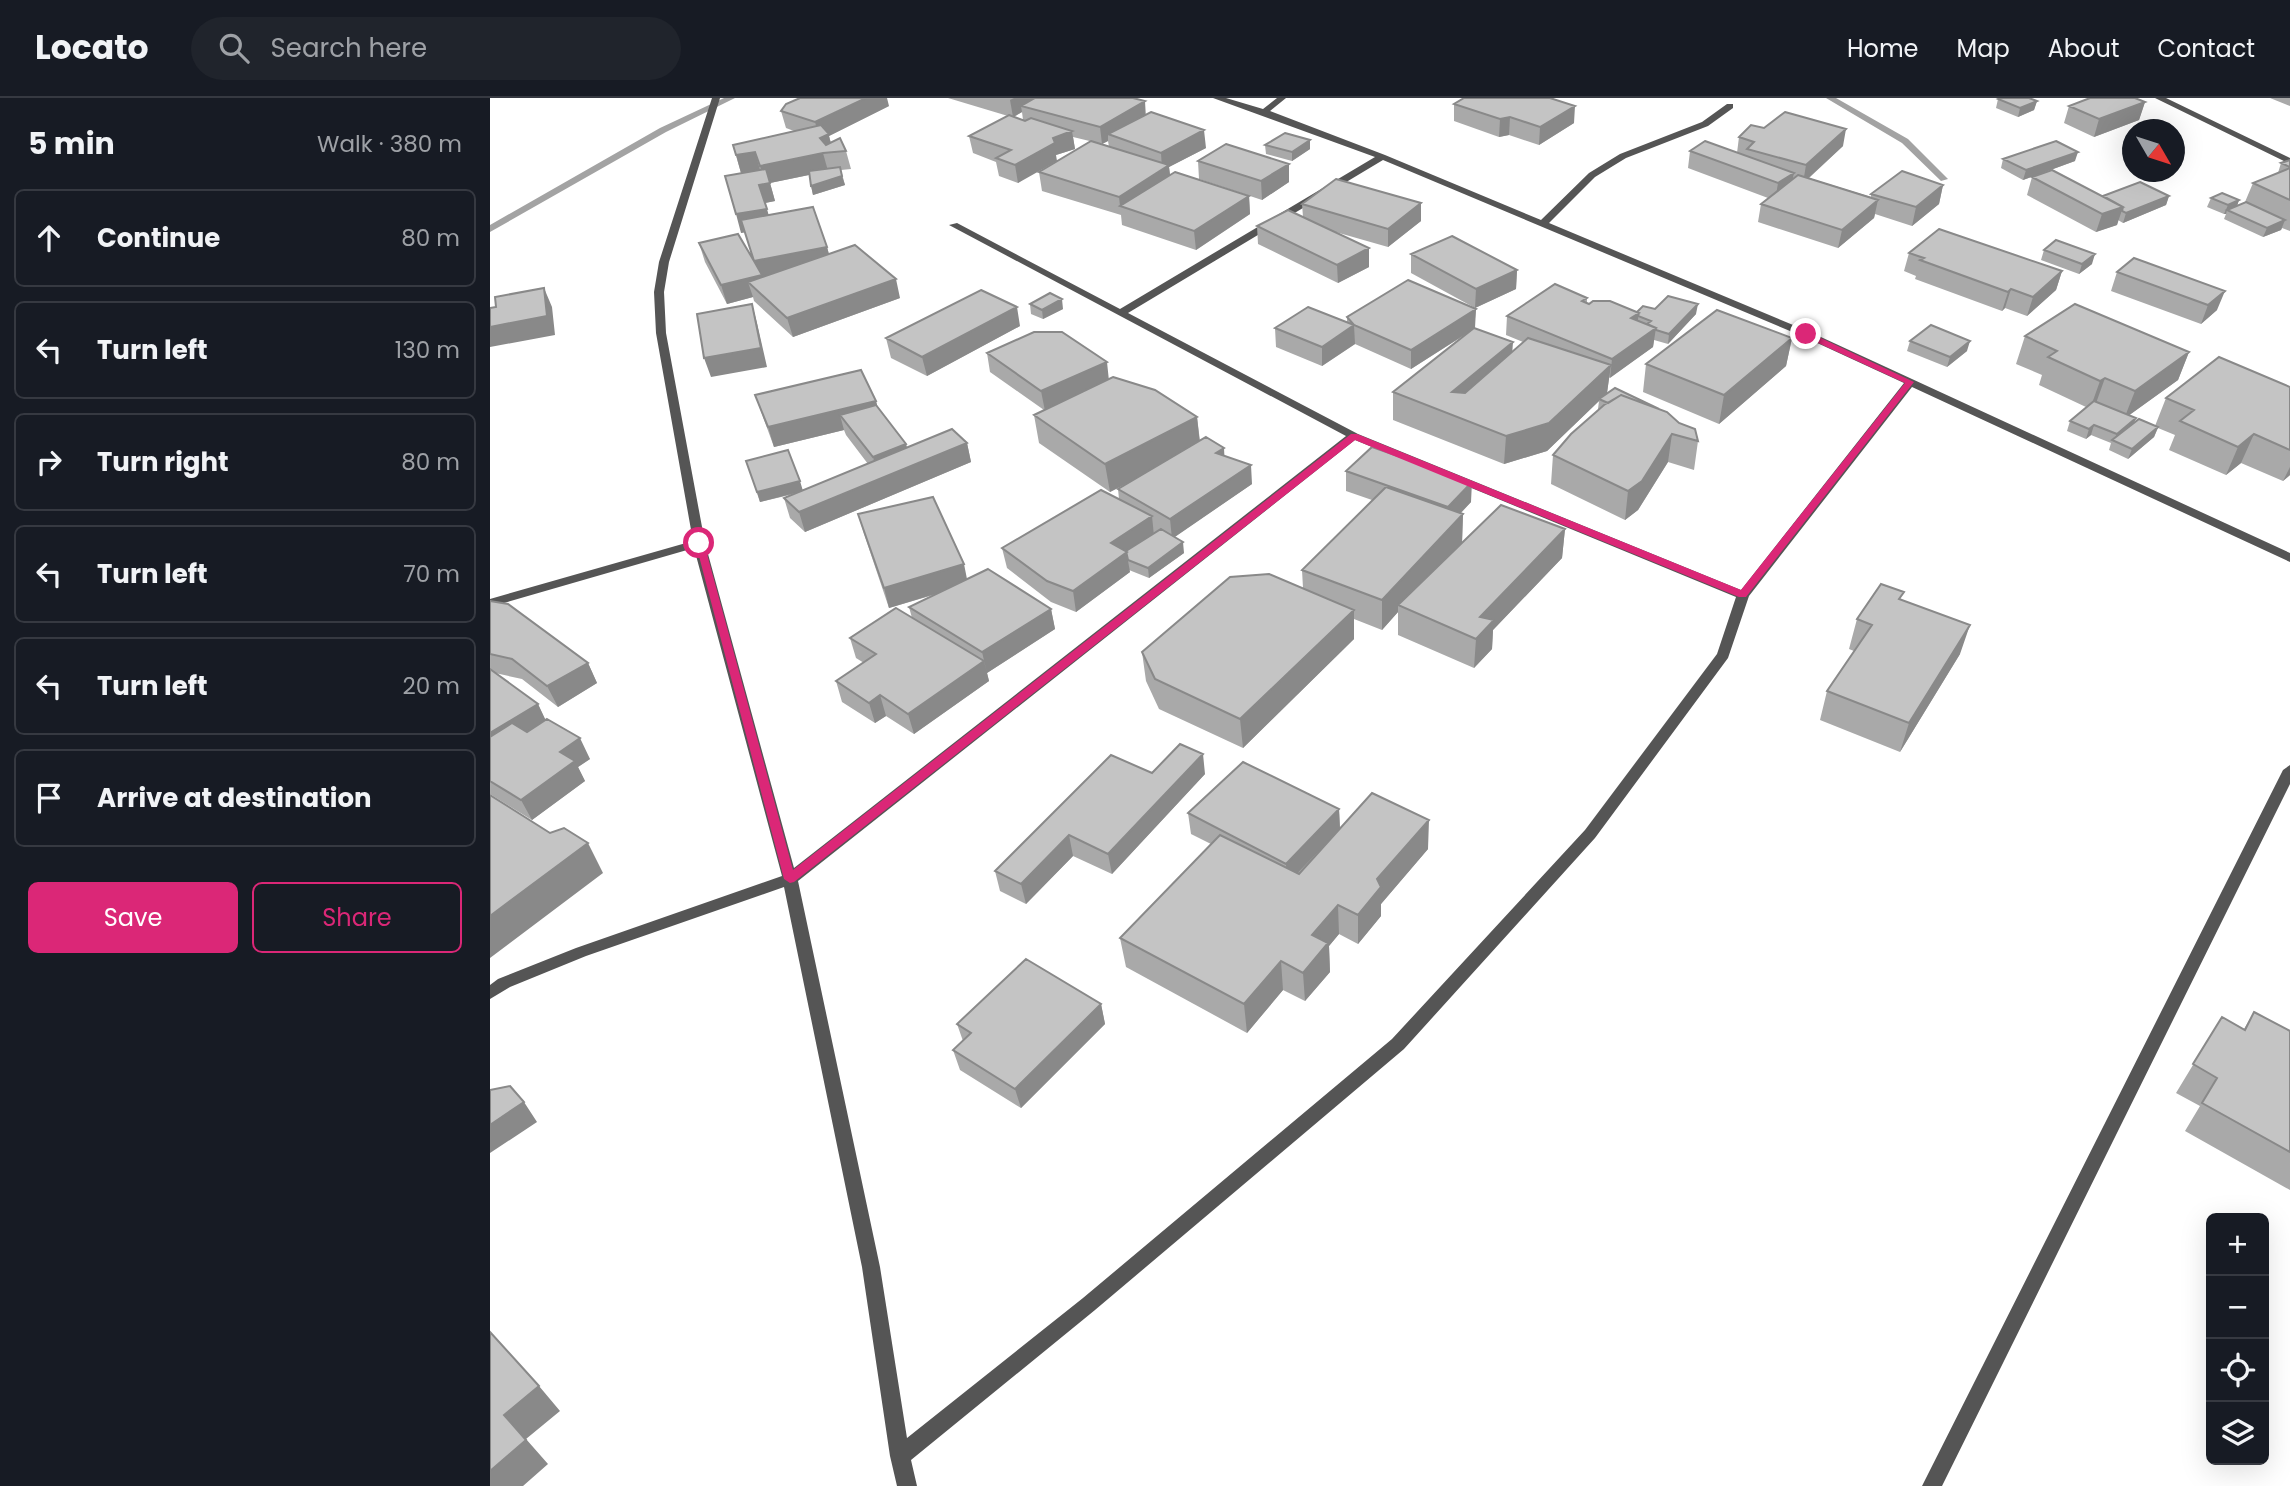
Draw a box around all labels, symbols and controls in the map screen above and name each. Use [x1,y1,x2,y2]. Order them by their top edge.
search box [191,17,681,80]
text: Locato [35,24,149,71]
icon: search [215,29,253,67]
text: Search here [271,30,427,66]
text: Home [1847,32,1919,65]
text: Map [1957,32,2010,65]
text: About [2048,32,2119,65]
text: Contact [2157,32,2255,65]
north arrow [2122,119,2185,182]
text: 5 min [28,122,115,165]
text: Walk · 380 m [317,128,462,160]
icon: ahead [30,219,68,257]
text: Continue [97,220,220,256]
text: 80 m [401,222,460,254]
route end [1790,318,1821,349]
icon: left [30,331,68,369]
text: Turn left [97,332,208,368]
text: 130 m [395,334,460,366]
icon: right [30,443,68,481]
text: Turn right [97,444,229,480]
text: 80 m [401,446,460,478]
route start [683,527,714,558]
icon: left [30,555,68,593]
text: Turn left [97,556,208,592]
text: 70 m [403,558,460,590]
icon: left [30,667,68,705]
text: Turn left [97,668,208,704]
text: 20 m [402,670,460,702]
icon: arrive [30,779,68,817]
text: Arrive at destination [97,780,372,816]
button: Save [28,882,238,953]
button: Share [252,882,462,953]
map controls [2206,1213,2269,1465]
button: + [2206,1213,2269,1276]
button: − [2206,1276,2269,1339]
button: locate [2206,1339,2269,1402]
button: layers [2206,1402,2269,1465]

